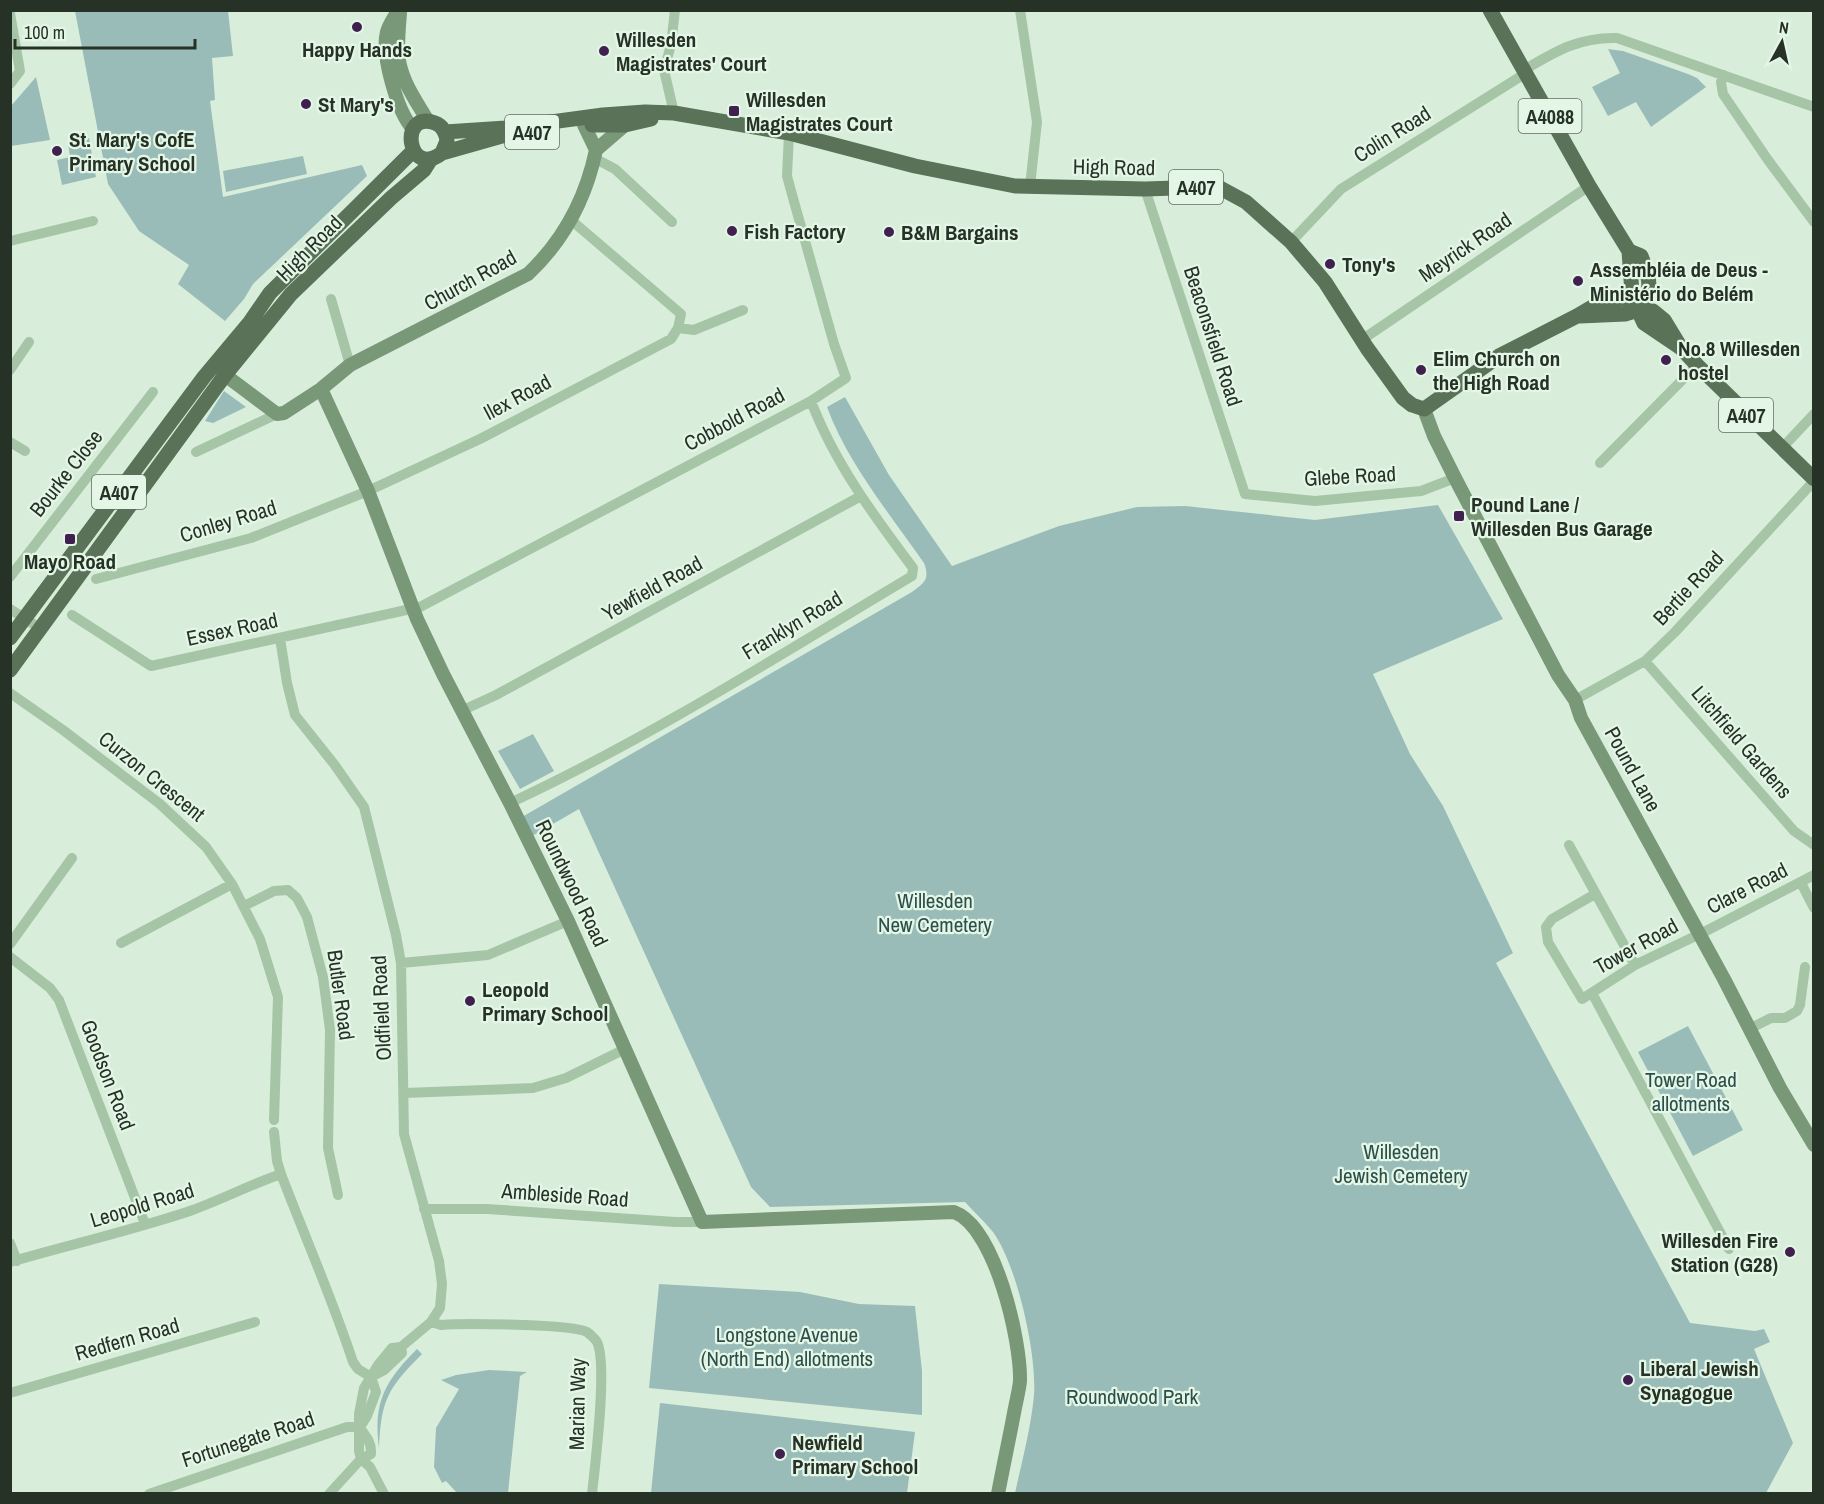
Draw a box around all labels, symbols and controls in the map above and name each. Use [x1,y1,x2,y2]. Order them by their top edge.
scale bar [15,12,195,50]
north arrow [1752,12,1812,72]
text: N [1778,16,1790,39]
text: 100 m [24,20,65,45]
marker: Happy Hands [350,20,364,34]
place label: Willesden Magistrates' Court [616,25,767,78]
place label: Happy Hands [302,35,412,64]
marker: Willesden Magistrates' Court [597,44,611,58]
place label: Willesden Magistrates Court [746,85,893,138]
place label: St Mary's [318,90,394,119]
marker: St Mary's [299,97,313,111]
street label: Colin Road [1348,99,1436,169]
road number: A4088 [1518,99,1582,133]
marker: Willesden Magistrates Court [727,104,741,118]
road number: A407 [505,115,559,149]
place label: St. Mary's CofE Primary School [69,125,195,178]
marker: St. Mary's CofE Primary School [50,144,64,158]
street label: High Road [1073,152,1155,182]
road number: A407 [1169,170,1223,204]
street label: Meyrick Road [1413,205,1517,289]
street label: High Road [270,209,348,287]
place label: Fish Factory [744,217,846,246]
place label: B&M Bargains [901,218,1019,247]
marker: Fish Factory [725,224,739,238]
marker: B&M Bargains [882,225,896,239]
street label: Church Road [419,243,521,317]
place label: Tony's [1342,250,1396,279]
place label: Assembléia de Deus - Ministério do Belém [1590,255,1768,308]
marker: Tony's [1323,257,1337,271]
street label: Beaconsfield Road [1177,262,1249,410]
marker: Assembléia de Deus - Ministério do Belém [1571,274,1585,288]
place label: No.8 Willesden hostel [1678,334,1800,387]
place label: Elim Church on the High Road [1433,344,1560,397]
marker: No.8 Willesden hostel [1659,353,1673,367]
marker: Elim Church on the High Road [1414,363,1428,377]
street label: Ilex Road [478,367,556,427]
street label: Cobbold Road [679,380,789,458]
road number: A407 [1719,398,1773,432]
street label: Bourke Close [23,423,109,523]
street label: Glebe Road [1303,459,1397,493]
road number: A407 [92,475,146,509]
place label: Pound Lane / Willesden Bus Garage [1471,490,1653,543]
street label: Conley Road [176,493,280,549]
marker: Pound Lane / Willesden Bus Garage [1452,509,1466,523]
marker: Mayo Road [63,532,77,546]
street label: Bertie Road [1646,545,1730,631]
place label: Mayo Road [24,547,116,576]
street label: Yewfield Road [597,548,707,628]
street label: Franklyn Road [737,584,847,666]
street label: Essex Road [184,605,280,653]
street label: Litchfield Gardens [1685,679,1799,805]
street label: Pound Lane [1598,721,1668,817]
street label: Curzon Crescent [93,724,211,828]
street label: Roundwood Road [529,815,615,951]
street label: Clare Road [1702,855,1792,921]
park label: Willesden New Cemetery [878,886,992,939]
street label: Tower Road [1589,911,1683,981]
street label: Butler Road [320,948,362,1042]
street label: Oldfield Road [364,955,398,1061]
place label: Leopold Primary School [482,975,608,1028]
marker: Leopold Primary School [463,994,477,1008]
street label: Goodson Road [74,1016,142,1134]
park label: Tower Road allotments [1645,1065,1737,1118]
park label: Willesden Jewish Cemetery [1334,1137,1468,1190]
street label: Leopold Road [86,1175,198,1235]
street label: Ambleside Road [499,1176,630,1214]
place label: Willesden Fire Station (G28) [1661,1226,1778,1279]
marker: Willesden Fire Station (G28) [1783,1245,1797,1259]
street label: Redfern Road [71,1310,183,1368]
park label: Longstone Avenue (North End) allotments [701,1320,873,1373]
place label: Liberal Jewish Synagogue [1640,1354,1759,1407]
street label: Marian Way [562,1357,592,1450]
marker: Liberal Jewish Synagogue [1621,1373,1635,1387]
park label: Roundwood Park [1066,1382,1198,1411]
street label: Fortunegate Road [178,1404,318,1474]
place label: Newfield Primary School [792,1428,918,1481]
marker: Newfield Primary School [773,1447,787,1461]

